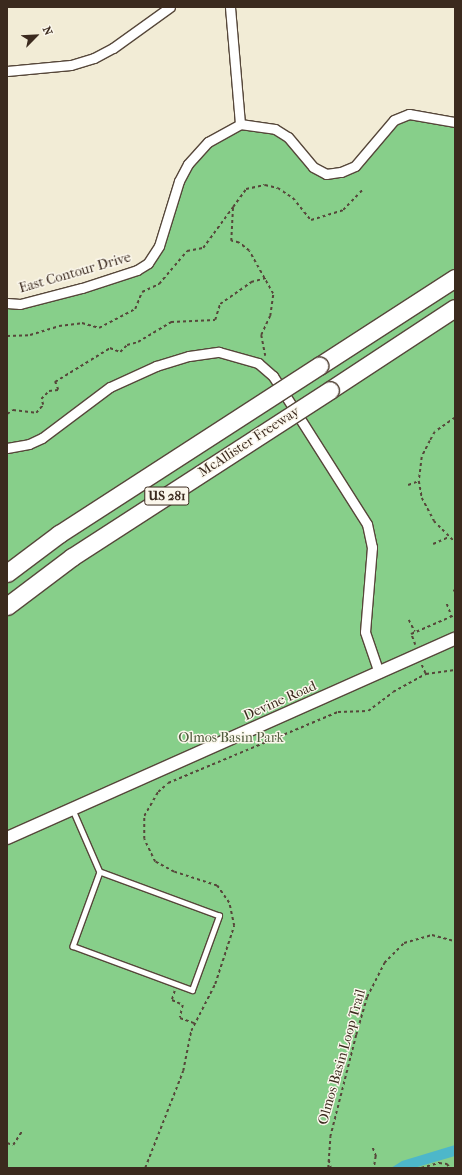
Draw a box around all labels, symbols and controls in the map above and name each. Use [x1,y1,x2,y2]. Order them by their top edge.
north arrow [16,16,56,56]
text: N [40,24,55,37]
street label: East Contour Drive [17,249,133,297]
street label: McAllister Freeway [195,403,303,481]
road number: US 281 [144,485,190,507]
street label: Devine Road [241,678,319,724]
park label: Olmos Basin Park [178,730,284,746]
street label: Olmos Basin Loop Trail [315,987,369,1127]

